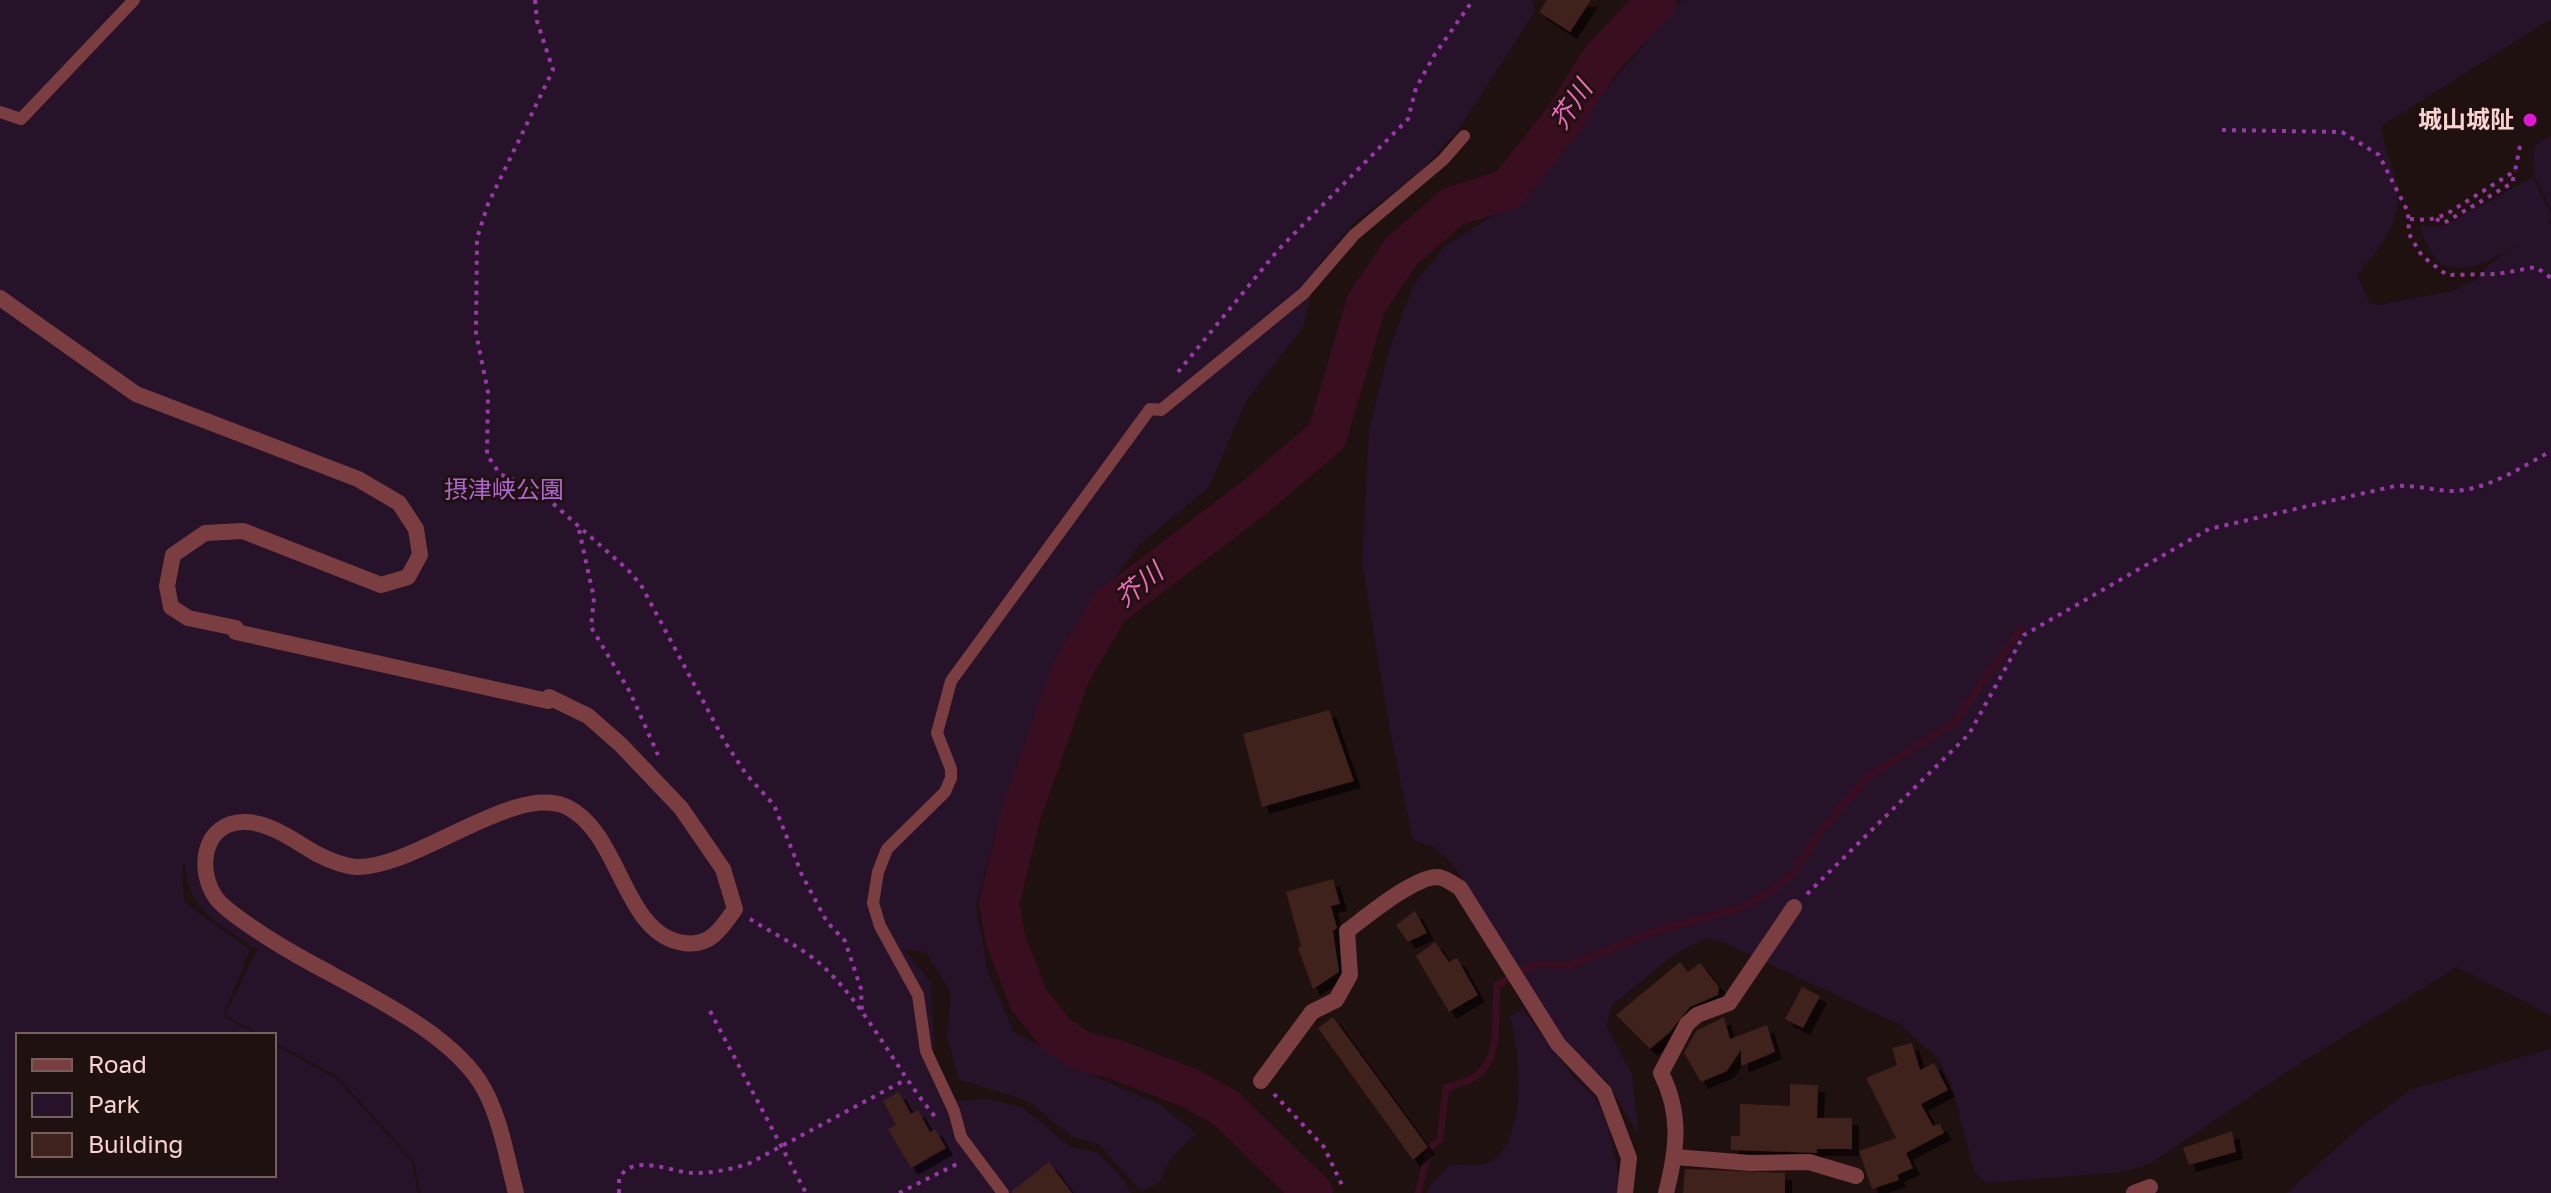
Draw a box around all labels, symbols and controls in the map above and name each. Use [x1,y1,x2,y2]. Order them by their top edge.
water label: 芥川 [1543,72,1600,135]
place label: 城山城阯 [2418,104,2514,133]
marker: 城山城阯 [2521,111,2539,129]
park label: 摂津峡公園 [444,474,564,503]
water label: 芥川 [1109,554,1171,613]
legend [16,1033,276,1177]
text: Road [88,1049,147,1078]
text: Park [88,1089,140,1118]
text: Building [88,1129,183,1158]

